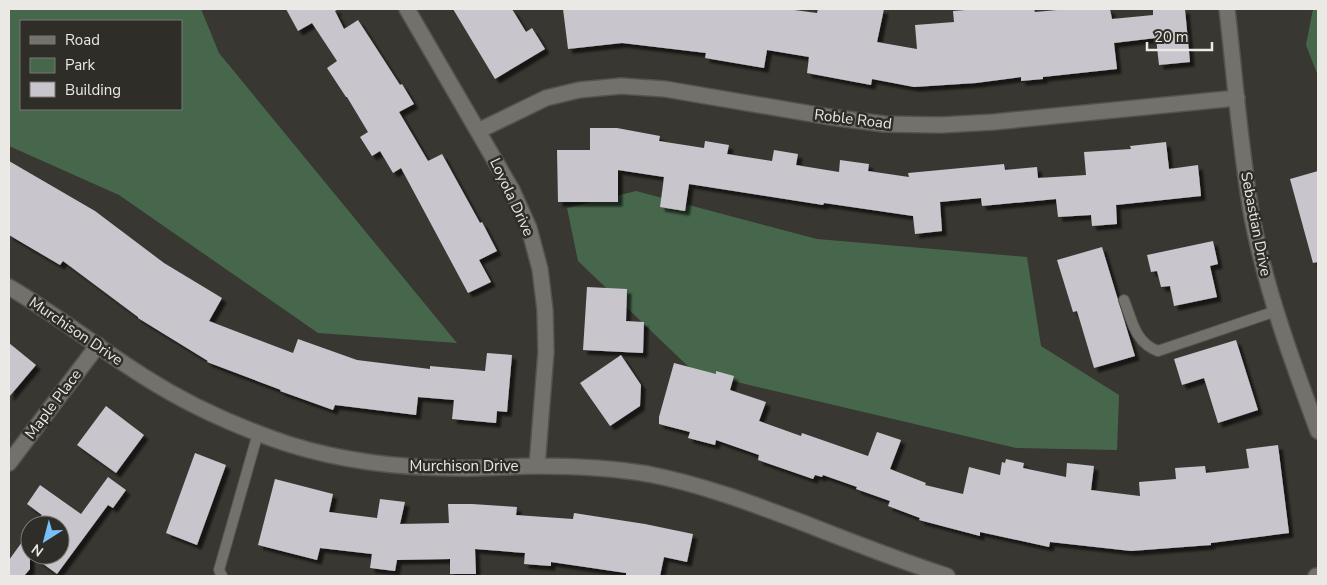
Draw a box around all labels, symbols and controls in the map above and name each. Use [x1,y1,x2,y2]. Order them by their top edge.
legend [20,20,182,110]
scale bar [1147,20,1212,52]
text: 20 m [1154,27,1189,47]
text: Road [65,30,100,50]
text: Park [65,55,95,75]
text: Building [65,80,121,100]
street label: Roble Road [813,104,893,134]
street label: Loyola Drive [485,155,539,239]
street label: Sebastian Drive [1236,170,1276,278]
street label: Murchison Drive [25,292,127,370]
street label: Maple Place [20,365,86,443]
street label: Murchison Drive [410,456,519,476]
north arrow [20,515,70,565]
text: N [28,539,47,561]

